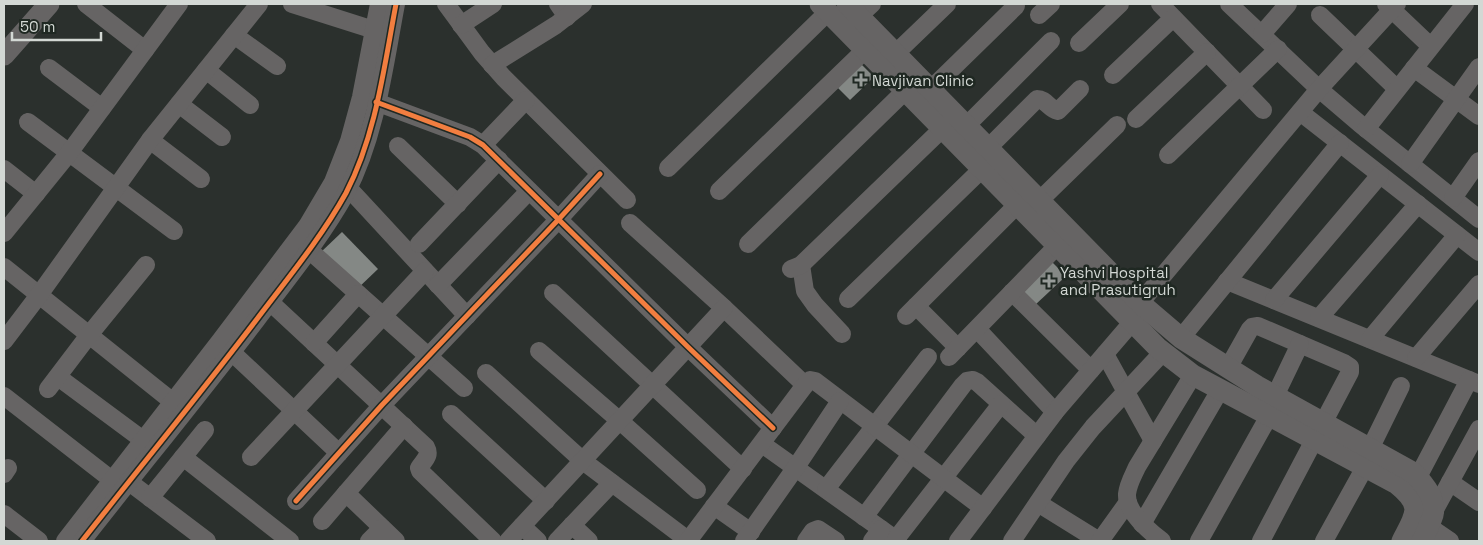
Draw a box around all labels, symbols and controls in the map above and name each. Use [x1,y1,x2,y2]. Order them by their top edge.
scale bar [12,10,101,42]
text: 50 m [20,17,55,36]
place label: Navjivan Clinic [872,71,974,90]
marker: Navjivan Clinic [854,73,868,87]
place label: Yashvi Hospital and Prasutigruh [1060,263,1176,299]
marker: Yashvi Hospital and Prasutigruh [1042,274,1056,288]

